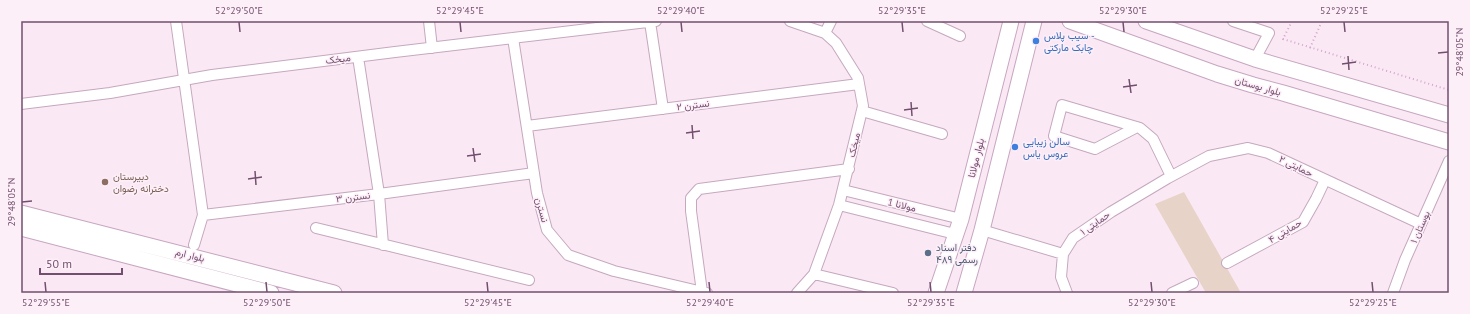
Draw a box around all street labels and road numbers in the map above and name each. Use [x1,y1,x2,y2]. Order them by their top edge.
street label: میخک [325,51,351,67]
street label: بلوار بوستان [1233,73,1283,99]
street label: نسترن ۲ [676,97,710,113]
street label: میخک [845,131,863,159]
street label: بلوار مولانا [965,137,987,179]
street label: حمایتی ۲ [1277,152,1315,180]
street label: نسترن ۳ [335,188,371,206]
street label: مولانا 1 [886,195,918,215]
street label: نسترن [532,196,552,224]
street label: حمایتی ۱ [1077,208,1113,238]
street label: بوستان ۱ [1407,209,1433,245]
street label: حمایتی ۴ [1266,216,1304,246]
street label: بلوار ارم [174,245,206,265]

